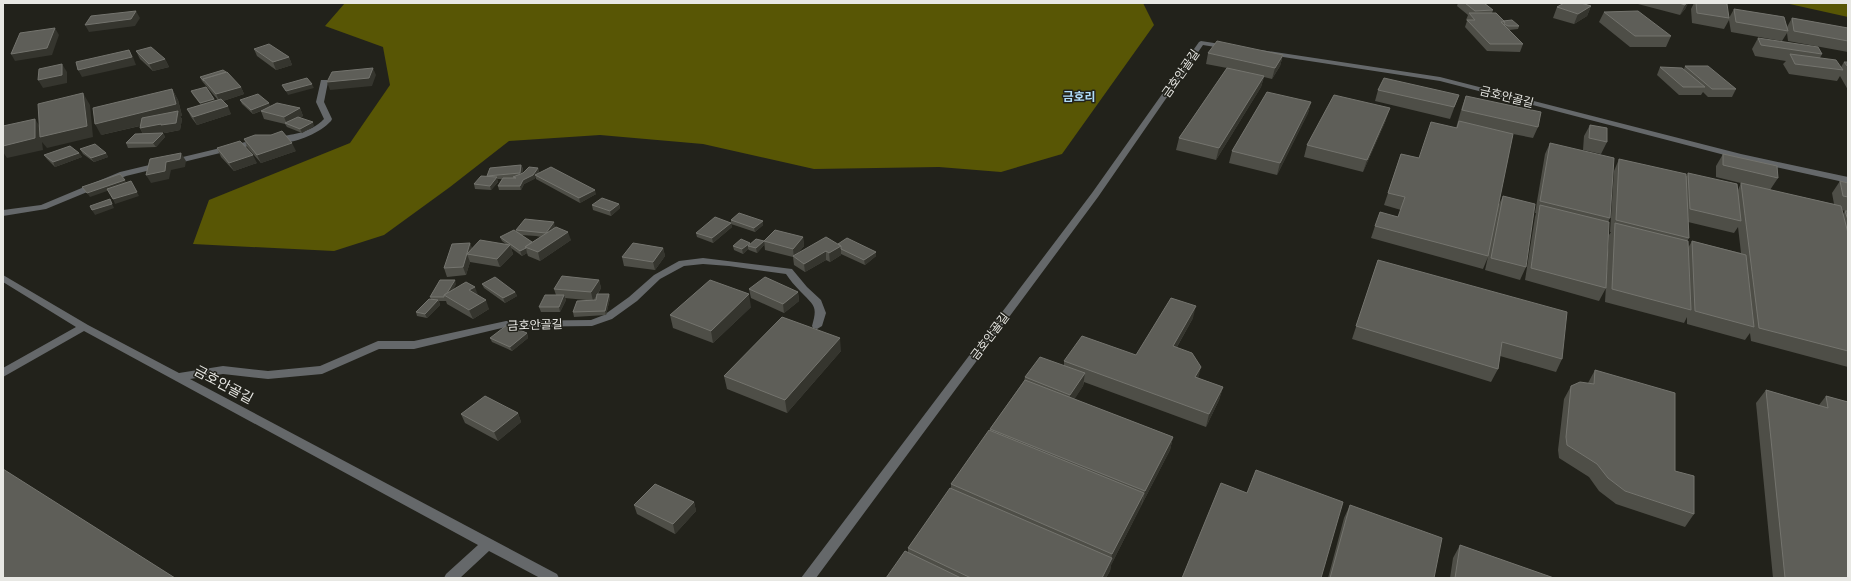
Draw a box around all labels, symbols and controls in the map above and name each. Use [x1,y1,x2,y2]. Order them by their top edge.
street label: 금호안골길 [1158,46,1202,100]
street label: 금호안골길 [1478,82,1536,110]
district label: 금호리 [1062,88,1096,104]
street label: 금호안골길 [966,309,1012,363]
street label: 금호안골길 [507,315,563,333]
street label: 금호안골길 [191,360,257,408]

